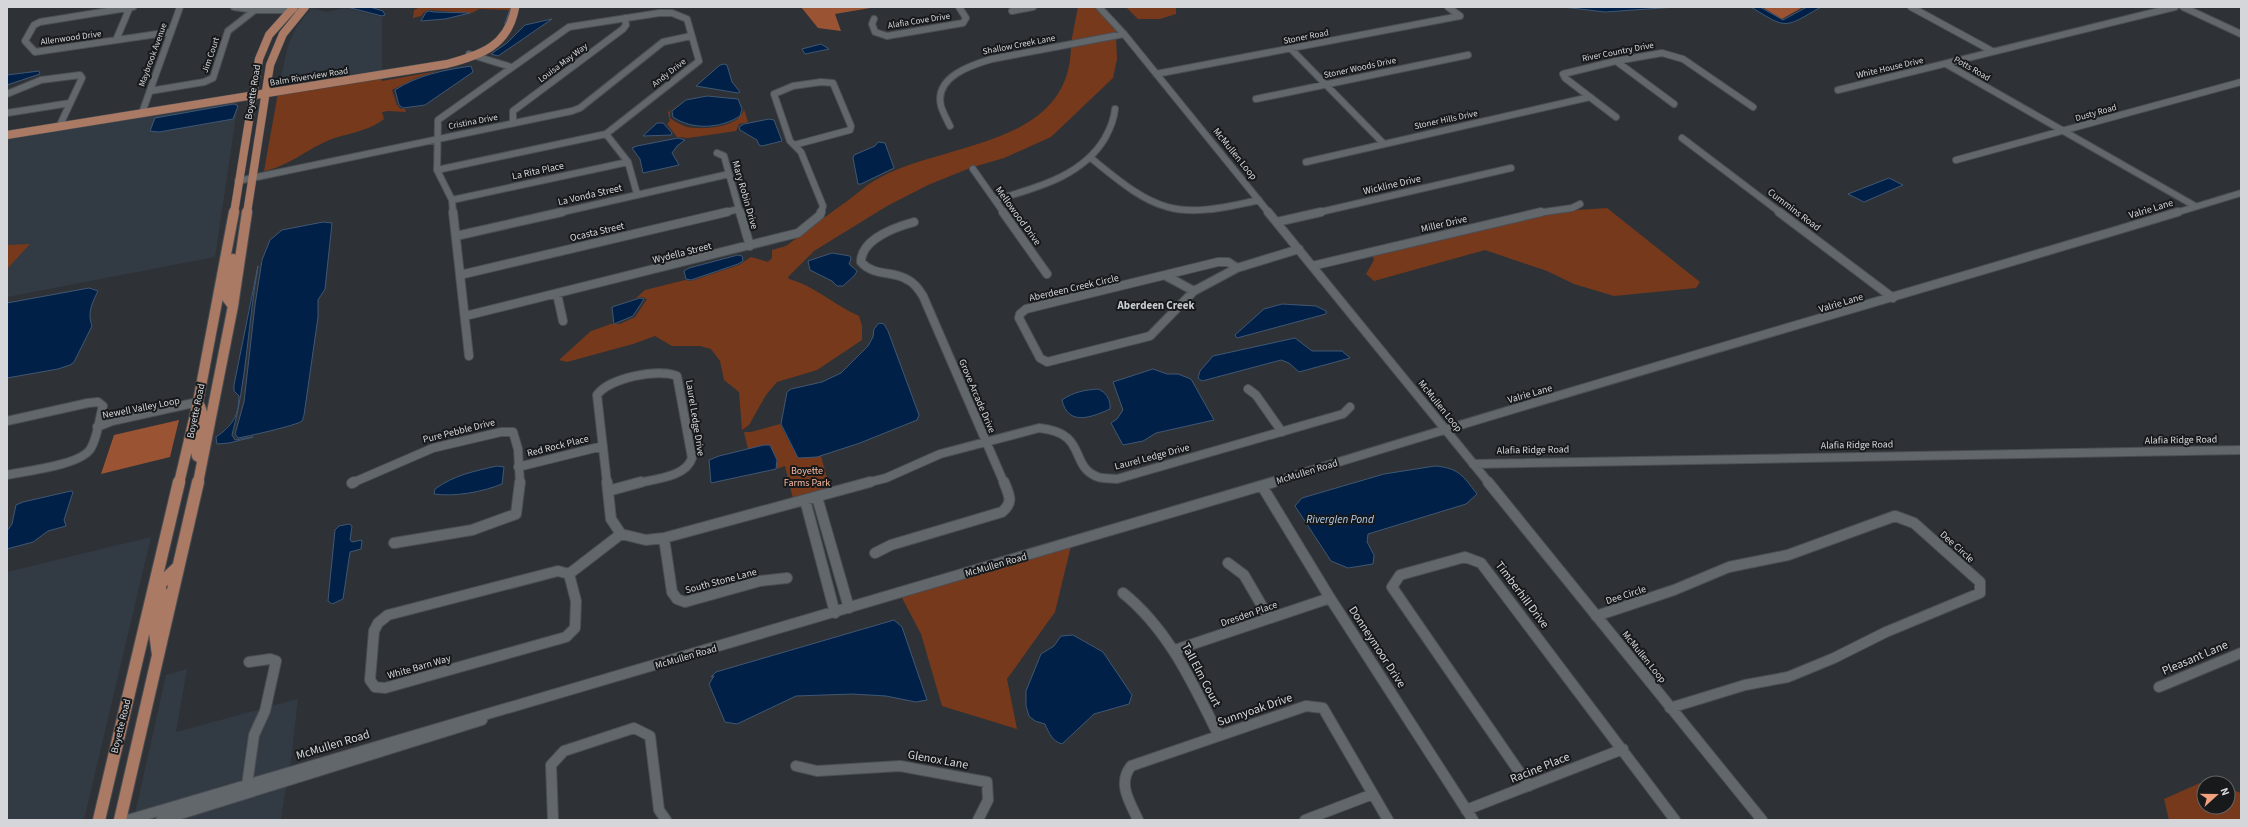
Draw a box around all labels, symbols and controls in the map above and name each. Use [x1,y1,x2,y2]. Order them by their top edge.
street label: Alafia Cove Drive [887,10,952,32]
street label: Maybrook Avenue [135,21,171,89]
street label: Stoner Road [1282,26,1330,48]
street label: Allenwood Drive [40,27,103,49]
street label: Shallow Creek Lane [982,31,1057,58]
street label: Jim Court [199,35,223,75]
street label: River Country Drive [1581,39,1655,65]
street label: Louisa May Way [535,40,591,86]
street label: Potts Road [1951,53,1993,85]
street label: Stoner Woods Drive [1323,54,1398,82]
street label: White House Drive [1855,54,1925,82]
street label: Andy Drive [649,55,689,91]
street label: Boyette Road [242,63,264,121]
street label: Balm Riverview Road [269,64,349,90]
street label: Dusty Road [2074,101,2118,125]
street label: Stoner Hills Drive [1413,107,1479,133]
street label: Cristina Drive [447,111,499,133]
street label: McMullen Loop [1210,125,1261,183]
street label: La Rita Place [511,159,565,183]
street label: Mary Robin Drive [729,159,762,231]
street label: Wickline Drive [1362,172,1422,198]
street label: La Vonda Street [557,181,624,209]
street label: Mellowood Drive [992,184,1044,248]
street label: Cummins Road [1765,185,1823,235]
street label: Valrie Lane [2127,196,2175,222]
street label: Miller Drive [1420,212,1468,236]
street label: Ocasta Street [568,219,626,245]
street label: Wydella Street [651,239,713,267]
street label: Aberdeen Creek Circle [1028,271,1120,305]
street label: Valrie Lane [1817,290,1865,316]
district label: Aberdeen Creek [1117,298,1194,313]
street label: Grove Arcade Drive [955,357,999,435]
street label: McMullen Loop [1415,377,1466,435]
street label: Laurel Ledge Drive [682,379,708,457]
street label: Valrie Lane [1506,381,1554,407]
street label: Boyette Road [183,382,209,440]
street label: Newell Valley Loop [101,394,181,422]
street label: Pure Pebble Drive [421,415,497,447]
street label: Red Rock Place [526,432,590,460]
street label: Alafia Ridge Road [2145,432,2217,448]
street label: Alafia Ridge Road [1821,437,1893,453]
street label: Laurel Ledge Drive [1113,440,1191,474]
street label: Alafia Ridge Road [1497,442,1569,458]
street label: McMullen Road [1275,456,1339,488]
park label: Boyette Farms Park [784,464,830,490]
water label: Riverglen Pond [1306,512,1375,527]
street label: Dee Circle [1937,528,1977,566]
street label: McMullen Road [964,550,1028,580]
street label: Timberhill Drive [1491,558,1553,632]
street label: South Stone Lane [684,565,758,597]
street label: Dee Circle [1604,582,1648,608]
street label: Dresden Place [1219,598,1279,630]
street label: Donneymoor Drive [1344,603,1410,691]
street label: McMullen Loop [1619,628,1670,686]
street label: Pleasant Lane [2159,636,2231,680]
street label: Tall Elm Court [1177,640,1225,710]
street label: McMullen Road [654,642,718,672]
street label: White Barn Way [386,651,453,683]
street label: Sunnyoak Drive [1215,689,1295,731]
street label: Boyette Road [107,697,135,755]
street label: McMullen Road [294,726,372,764]
street label: Glenox Lane [906,746,970,774]
street label: Racine Place [1507,748,1573,788]
north arrow [2196,775,2236,815]
text: N [2217,785,2233,798]

